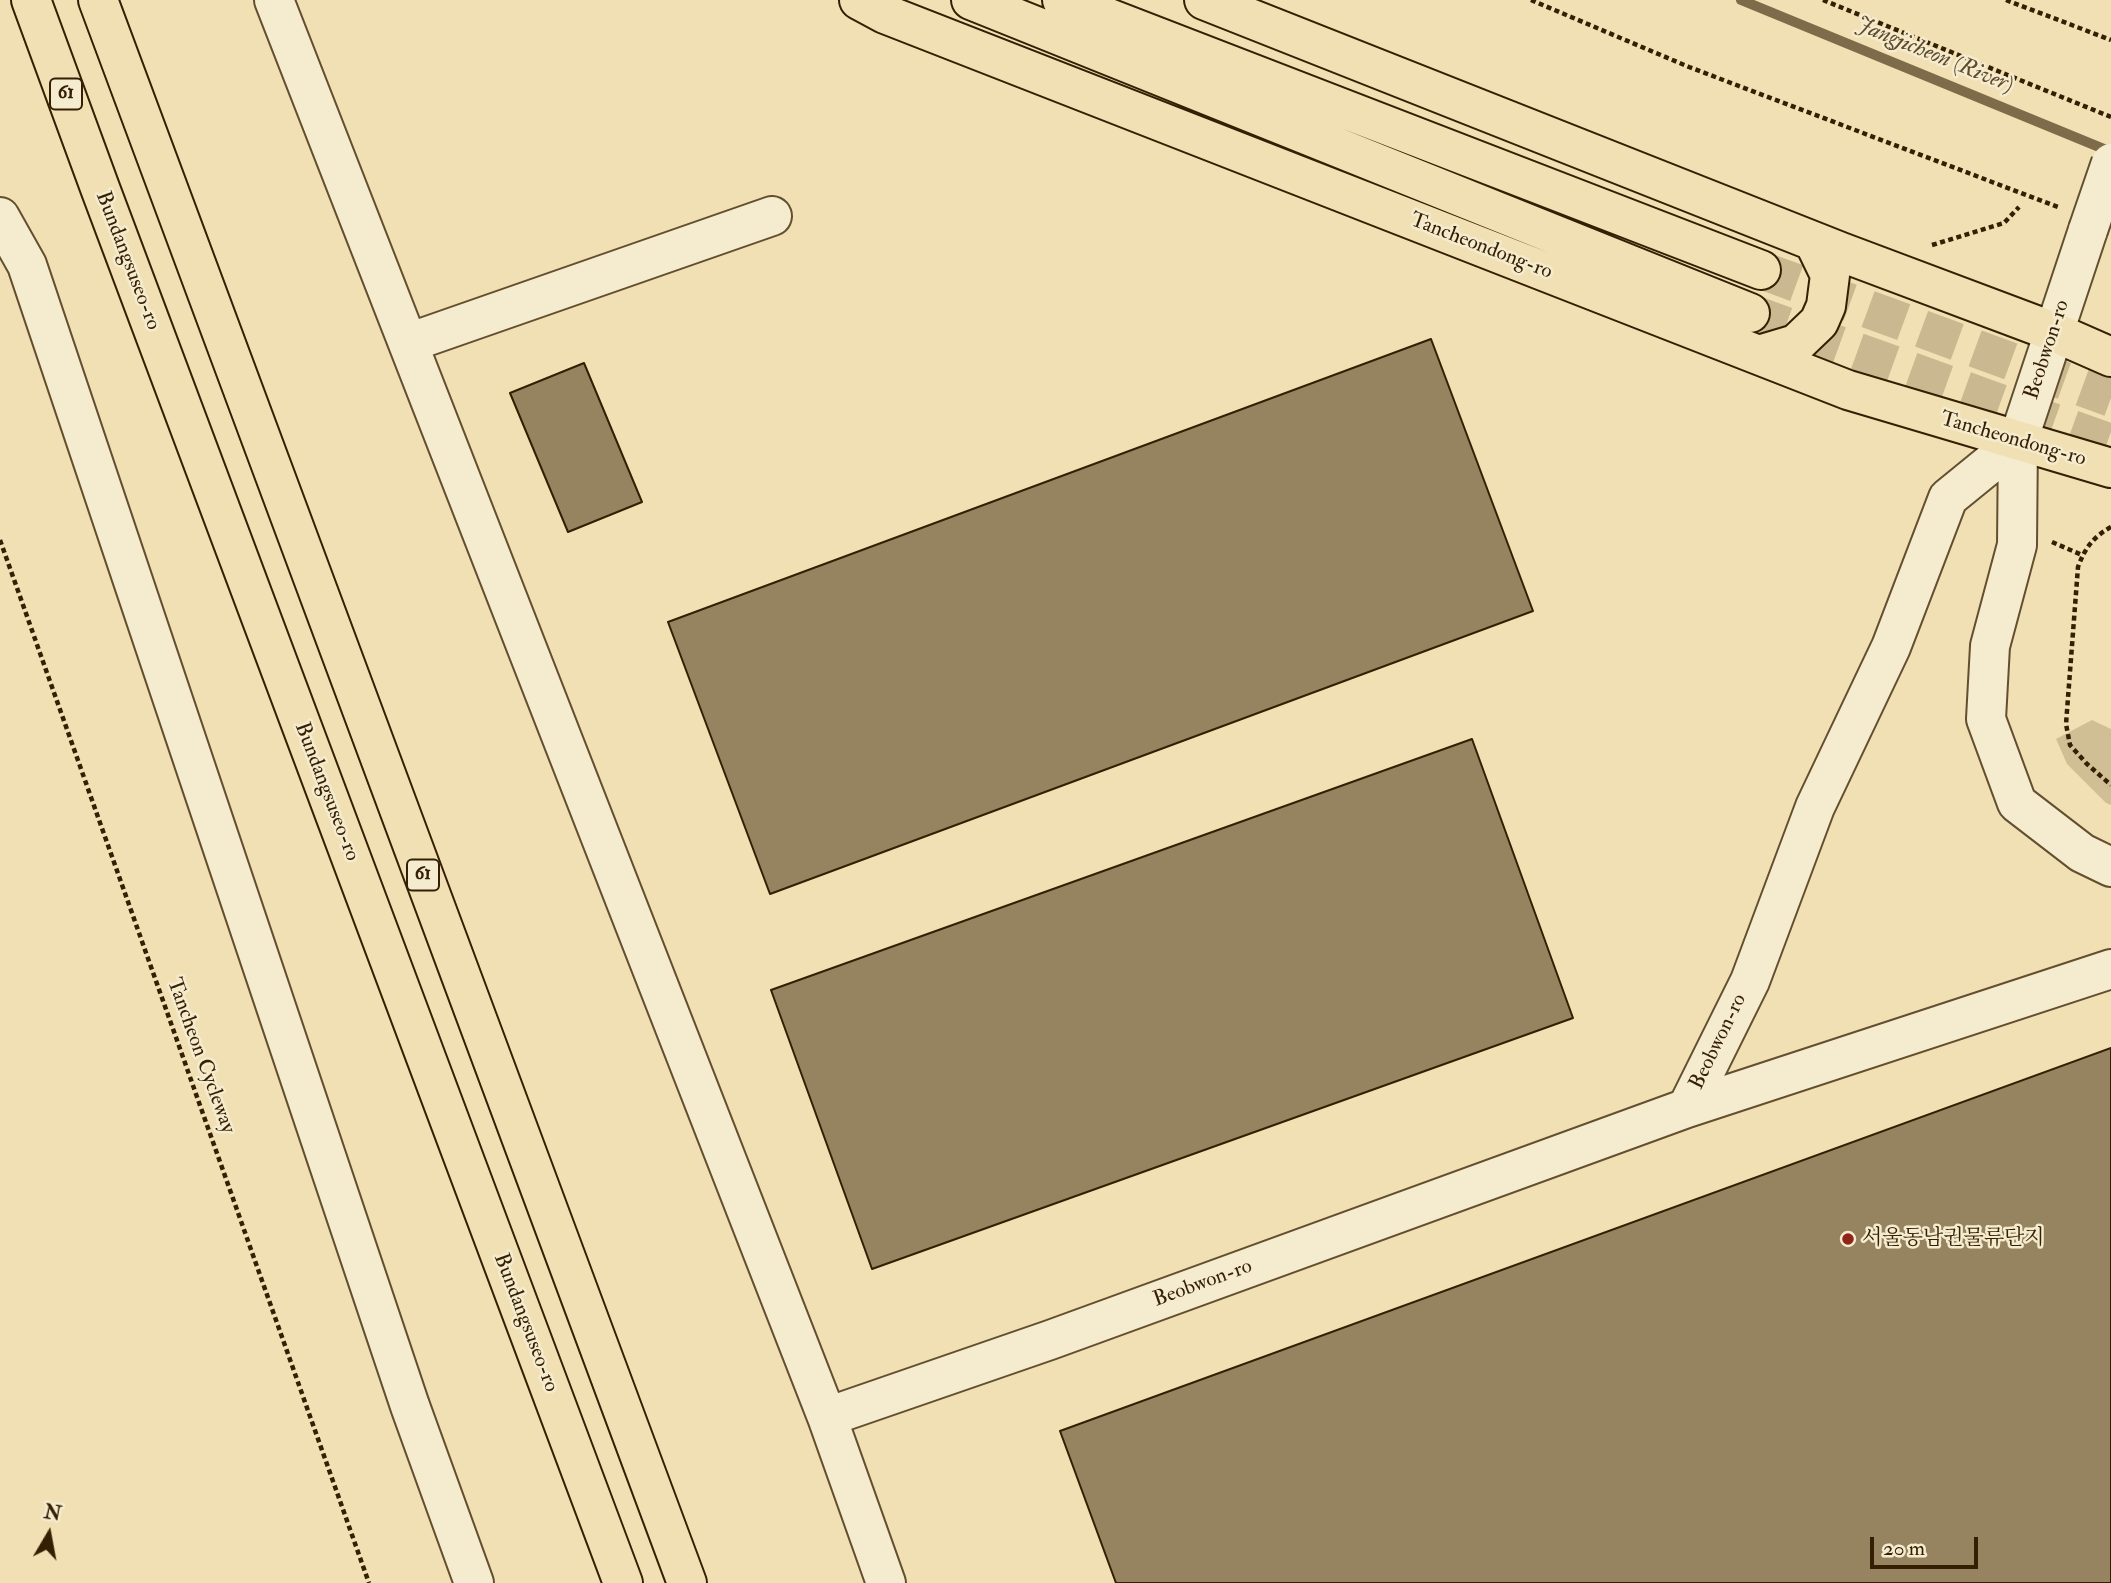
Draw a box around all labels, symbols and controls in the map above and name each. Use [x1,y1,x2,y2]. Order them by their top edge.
water label: Jangjicheon (River) [1851,12,2017,100]
road number: 61 [50,78,82,110]
street label: Bundangsuseo-ro [89,188,165,334]
street label: Tancheondong-ro [1406,208,1556,286]
street label: Beobwon-ro [2020,297,2076,403]
street label: Tancheondong-ro [1937,407,2089,473]
street label: Bundangsuseo-ro [288,719,364,865]
road number: 61 [407,860,439,890]
street label: Tancheon Cycleway [160,975,240,1137]
street label: Beobwon-ro [1685,990,1753,1094]
place label: 서울동남권물류단지 [1862,1226,2045,1252]
marker: 서울동남권물류단지 [1840,1231,1856,1247]
street label: Bundangsuseo-ro [487,1250,563,1396]
street label: Beobwon-ro [1150,1254,1256,1314]
north arrow [14,1499,84,1569]
text: N [42,1500,63,1527]
scale bar [1873,1524,1982,1568]
text: 20 m [1883,1535,1925,1562]

